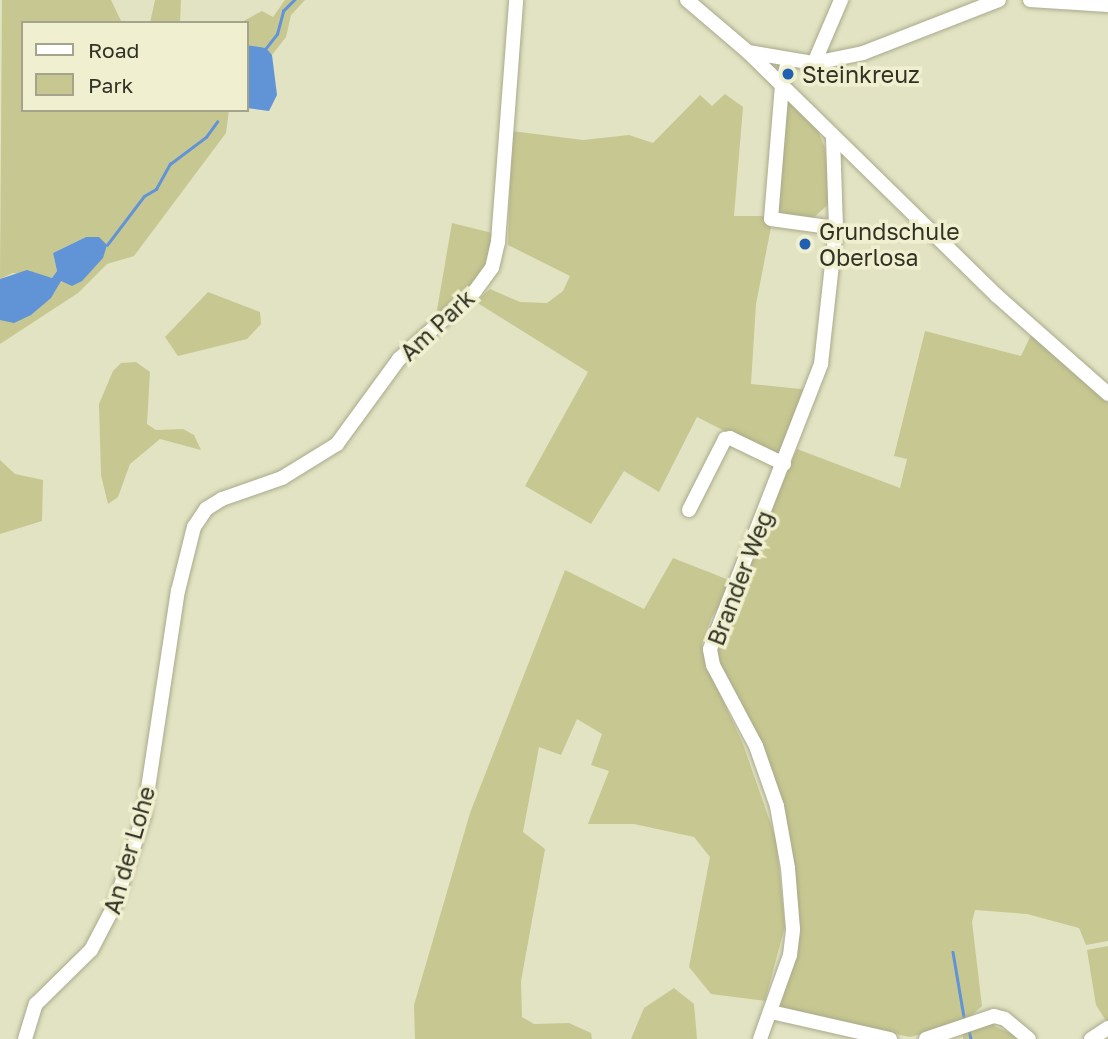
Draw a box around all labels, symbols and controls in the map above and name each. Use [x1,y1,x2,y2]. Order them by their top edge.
legend [21,21,248,112]
text: Road [88,37,139,63]
place label: Steinkreuz [802,60,920,88]
marker: Steinkreuz [780,66,796,82]
text: Park [88,72,133,98]
place label: Grundschule Oberlosa [819,217,960,271]
marker: Grundschule Oberlosa [797,236,813,252]
street label: Am Park [394,284,480,366]
street label: Brander Weg [702,507,778,649]
street label: An der Lohe [98,783,160,917]

